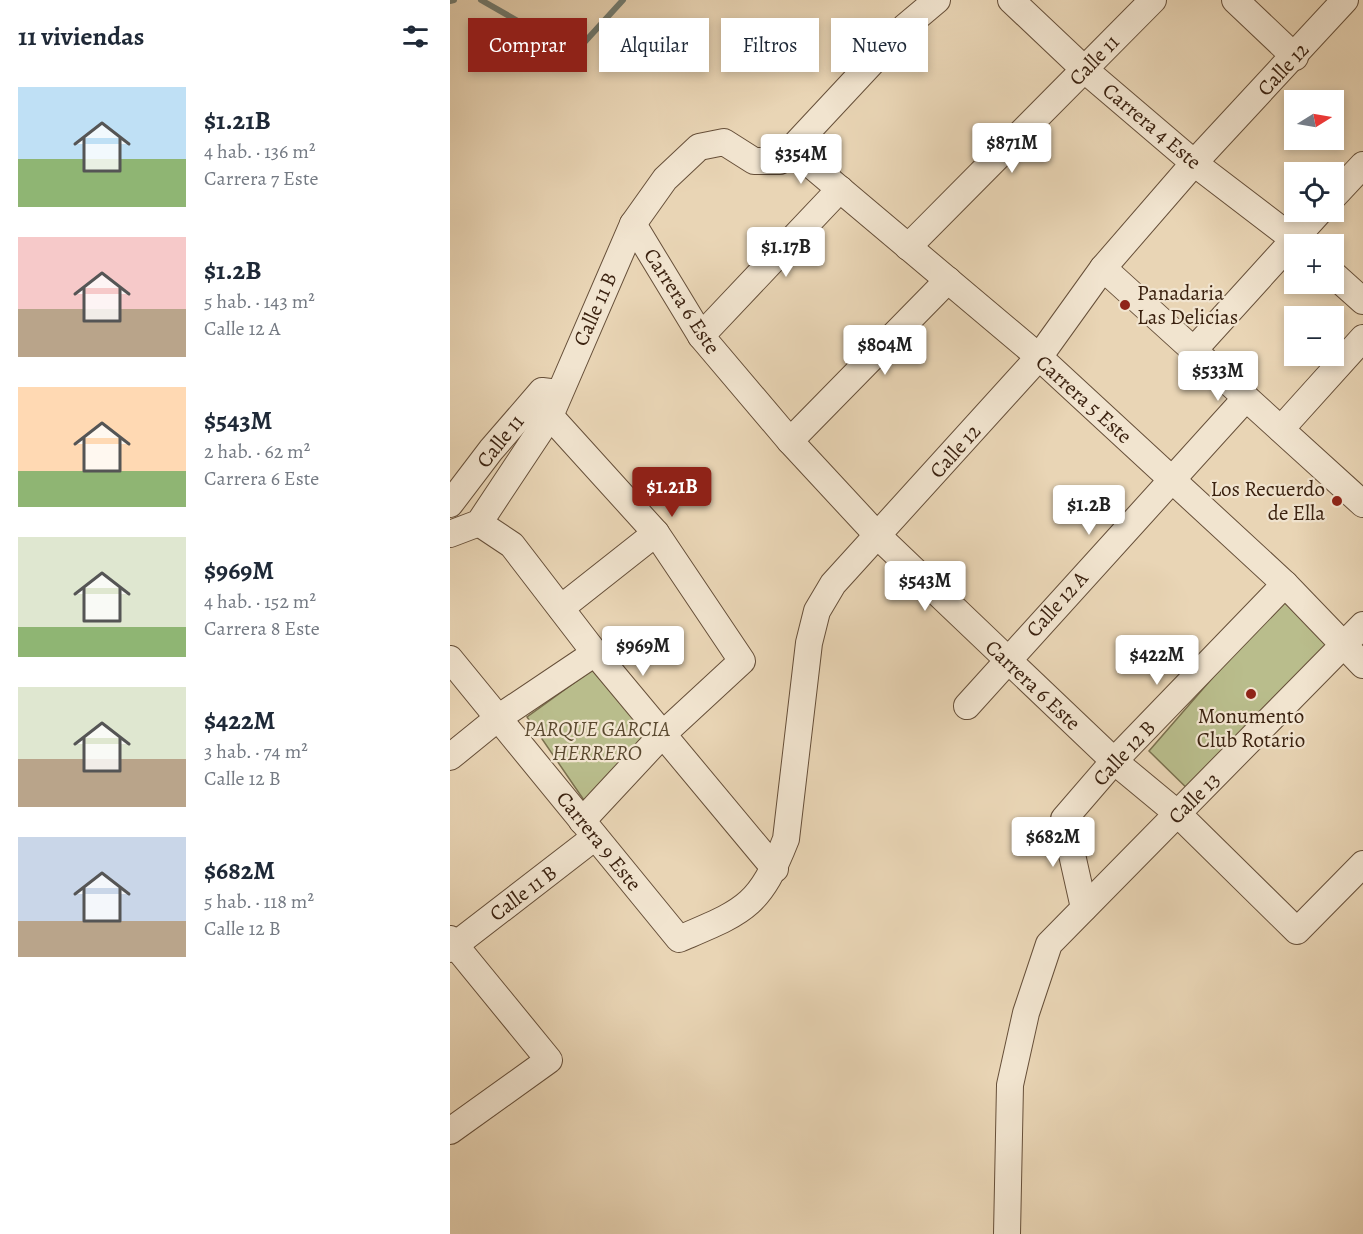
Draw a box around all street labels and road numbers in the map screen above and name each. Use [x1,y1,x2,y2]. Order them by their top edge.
street label: Calle 11 [1063,28,1125,92]
street label: Calle 12 [1251,36,1315,102]
street label: Carrera 4 Este [1097,76,1207,176]
street label: Carrera 6 Este [637,243,727,359]
street label: Calle 11 B [566,268,624,350]
street label: Carrera 5 Este [1030,348,1138,450]
street label: Calle 11 [470,408,530,474]
street label: Calle 12 [923,418,987,484]
street label: Calle 12 A [1020,564,1095,643]
street label: Carrera 6 Este [979,633,1087,737]
street label: Calle 12 B [1086,714,1162,792]
street label: Calle 13 [1162,766,1226,830]
street label: Carrera 9 Este [550,785,648,897]
street label: Calle 11 B [484,858,562,928]

